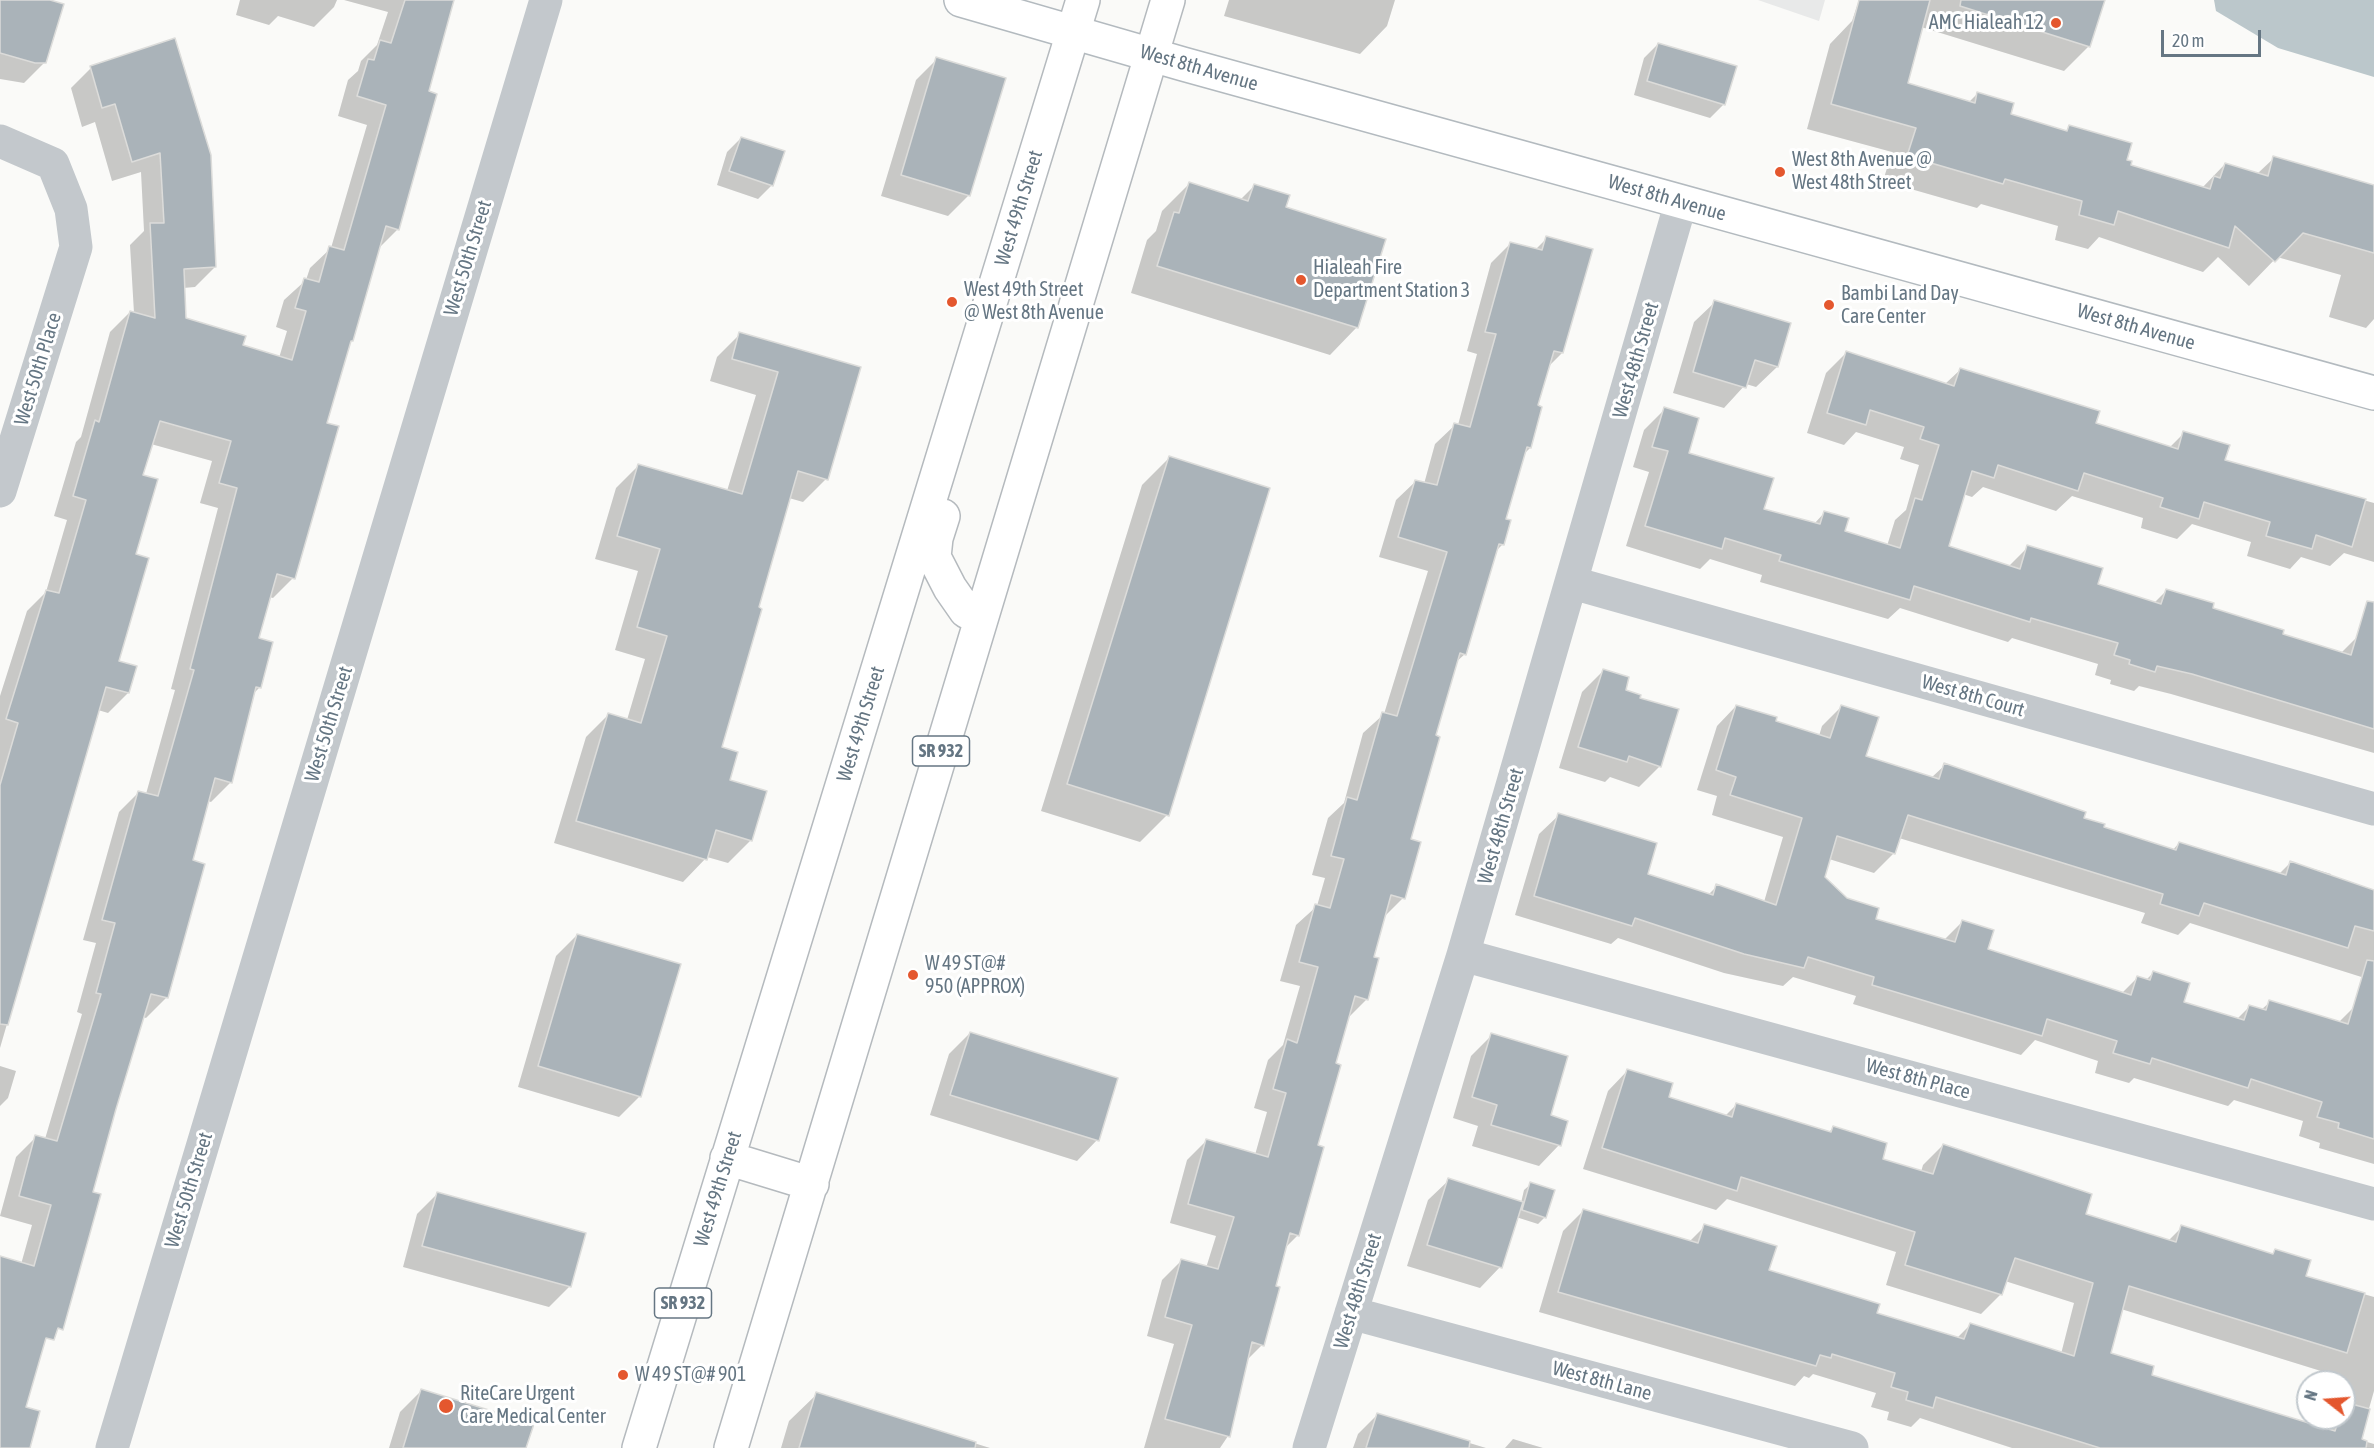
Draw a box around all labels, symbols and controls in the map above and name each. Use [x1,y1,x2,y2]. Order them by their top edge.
place label: AMC Hialeah 12 [1929,11,2044,35]
marker: AMC Hialeah 12 [2049,16,2063,30]
scale bar [2164,18,2264,56]
text: 20 m [2172,30,2204,51]
street label: West 8th Avenue [1137,40,1261,96]
street label: West 49th Street [990,147,1048,269]
place label: West 8th Avenue @ West 48th Street [1792,148,1932,195]
marker: West 8th Avenue @ West 48th Street [1773,165,1787,179]
street label: West 8th Avenue [1605,170,1729,226]
street label: West 50th Street [439,197,497,319]
place label: Hialeah Fire Department Station 3 [1313,256,1470,303]
marker: Hialeah Fire Department Station 3 [1294,273,1308,287]
place label: West 49th Street @ West 8th Avenue [964,278,1104,325]
place label: Bambi Land Day Care Center [1841,282,1959,329]
marker: West 49th Street @ West 8th Avenue [945,295,959,309]
marker: Bambi Land Day Care Center [1822,298,1836,312]
street label: West 48th Street [1608,299,1664,421]
street label: West 8th Avenue [2074,299,2198,355]
street label: West 50th Place [10,310,66,428]
street label: West 50th Street [300,663,358,785]
street label: West 49th Street [832,663,890,785]
street label: West 8th Court [1919,670,2027,722]
road number: SR 932 [912,736,970,766]
street label: West 48th Street [1473,765,1529,887]
place label: W 49 ST@# 950 (APPROX) [925,952,1025,999]
marker: W 49 ST@# 950 (APPROX) [906,968,920,982]
street label: West 8th Place [1863,1054,1973,1104]
street label: West 49th Street [689,1128,747,1250]
street label: West 50th Street [160,1129,218,1251]
street label: West 48th Street [1329,1230,1387,1352]
road number: SR 932 [654,1288,712,1318]
street label: West 8th Lane [1550,1356,1654,1406]
place label: W 49 ST@# 901 [635,1363,746,1387]
marker: W 49 ST@# 901 [616,1368,630,1382]
north arrow [2296,1370,2356,1430]
place label: RiteCare Urgent Care Medical Center [460,1382,606,1429]
text: N [2301,1388,2321,1402]
marker: RiteCare Urgent Care Medical Center [437,1397,455,1415]

